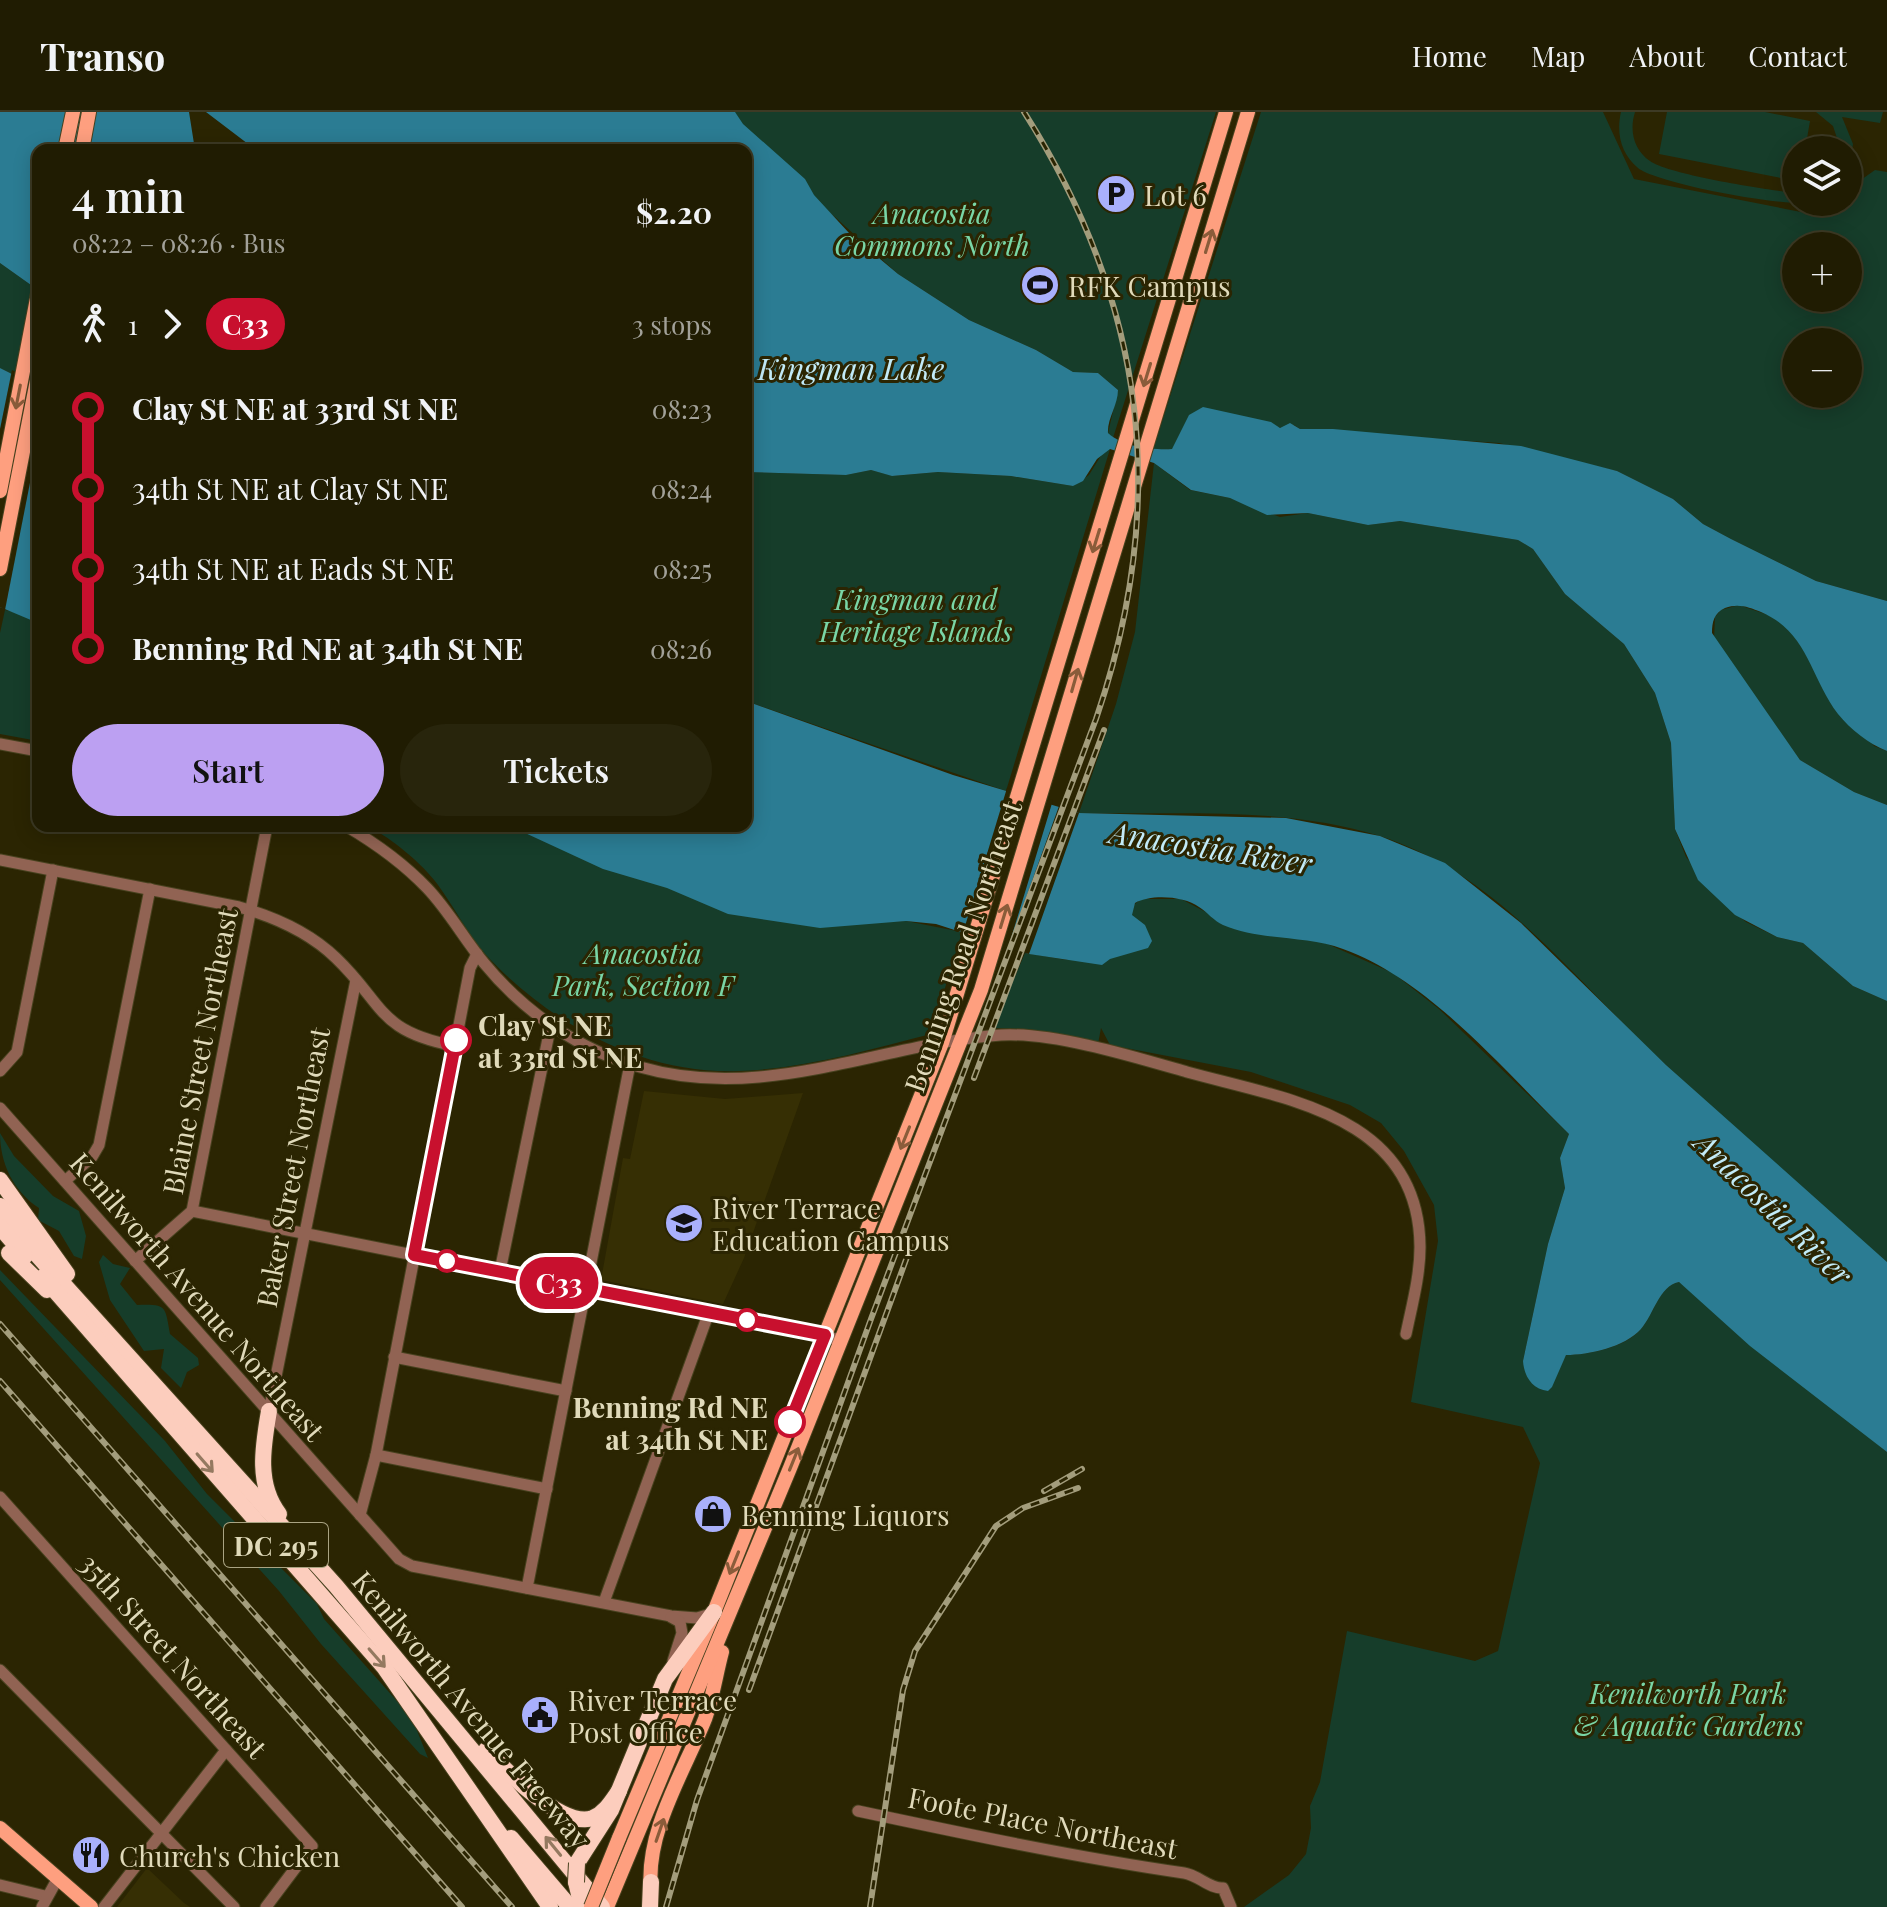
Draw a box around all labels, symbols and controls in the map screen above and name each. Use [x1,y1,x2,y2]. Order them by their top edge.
text: Transo [40,30,165,81]
text: Home [1412,37,1487,74]
text: Map [1531,37,1585,74]
text: About [1629,37,1704,74]
text: Contact [1748,37,1847,74]
map controls [1782,136,1862,408]
button: layers [1782,136,1862,216]
text: 4 min [72,165,185,224]
parking icon: Lot 6 [1095,173,1137,215]
place label: Lot 6 [1144,176,1207,213]
text: $2.20 [636,192,712,232]
park label: Anacostia Commons North [834,194,1030,263]
text: 08:22 – 08:26 · Bus [72,225,285,260]
one-way arrow [1203,229,1217,254]
button: + [1782,232,1862,312]
sports icon: RFK Campus [1019,264,1061,306]
place label: RFK Campus [1068,267,1231,304]
icon: walk [72,302,116,346]
icon: forward [150,302,194,346]
text: C33 [222,305,269,342]
text: 1 [128,307,138,342]
text: 3 stops [632,307,712,342]
button: − [1782,328,1862,408]
water label: Kingman Lake [757,348,944,388]
one-way arrow [1139,362,1153,387]
one-way arrow [10,384,25,409]
text: Clay St NE at 33rd St NE [132,388,458,428]
text: 08:23 [652,391,712,426]
text: 34th St NE at Clay St NE [132,468,448,508]
text: 08:24 [651,471,712,506]
one-way arrow [1088,527,1103,553]
text: 34th St NE at Eads St NE [132,548,454,588]
text: 08:25 [653,551,712,586]
park label: Kingman and Heritage Islands [818,580,1013,649]
text: Benning Rd NE at 34th St NE [132,628,523,668]
text: 08:26 [650,631,712,666]
one-way arrow [1068,667,1083,693]
button: Start [72,724,384,816]
button: Tickets [400,724,712,816]
street label: Benning Road Northeast [895,794,1030,1097]
water label: Anacostia River [1104,811,1316,883]
one-way arrow [997,903,1012,929]
street label: Blaine Street Northeast [153,904,245,1197]
park label: Anacostia Park, Section F [551,934,736,1003]
place label: Clay St NE at 33rd St NE [478,1006,642,1075]
street label: Baker Street Northeast [247,1023,338,1310]
marker: Clay St NE at 33rd St NE [441,1025,471,1055]
water label: Anacostia River [1685,1121,1862,1294]
one-way arrow [897,1125,911,1150]
street label: Kenilworth Avenue Northeast [63,1144,334,1449]
place label: River Terrace Education Campus [712,1189,949,1258]
school or university icon: River Terrace Education Campus [663,1202,705,1244]
unlabelled marker [436,1250,458,1272]
line badge: C33 [513,1257,605,1309]
text: C33 [535,1264,583,1301]
unlabelled marker [736,1309,758,1331]
place label: Benning Rd NE at 34th St NE [572,1388,768,1457]
marker: Benning Rd NE at 34th St NE [775,1407,805,1437]
one-way arrow [788,1447,802,1472]
one-way arrow [196,1453,214,1473]
shop icon: Benning Liquors [692,1493,734,1535]
place label: Benning Liquors [741,1496,949,1533]
road number: DC 295 [224,1523,328,1567]
street label: 35th Street Northeast [72,1545,277,1766]
one-way arrow [726,1550,740,1575]
street label: Kenilworth Avenue Freeway [345,1562,599,1856]
one-way arrow [367,1648,385,1668]
park label: Kenilworth Park & Aquatic Gardens [1573,1674,1803,1743]
place label: River Terrace Post Office [568,1681,737,1750]
public building icon: River Terrace Post Office [519,1694,561,1736]
street label: Foote Place Northeast [905,1778,1182,1866]
one-way arrow [654,1819,668,1843]
restaurant icon: Church's Chicken [70,1834,112,1876]
place label: Church's Chicken [119,1837,340,1874]
one-way arrow [544,1837,562,1857]

